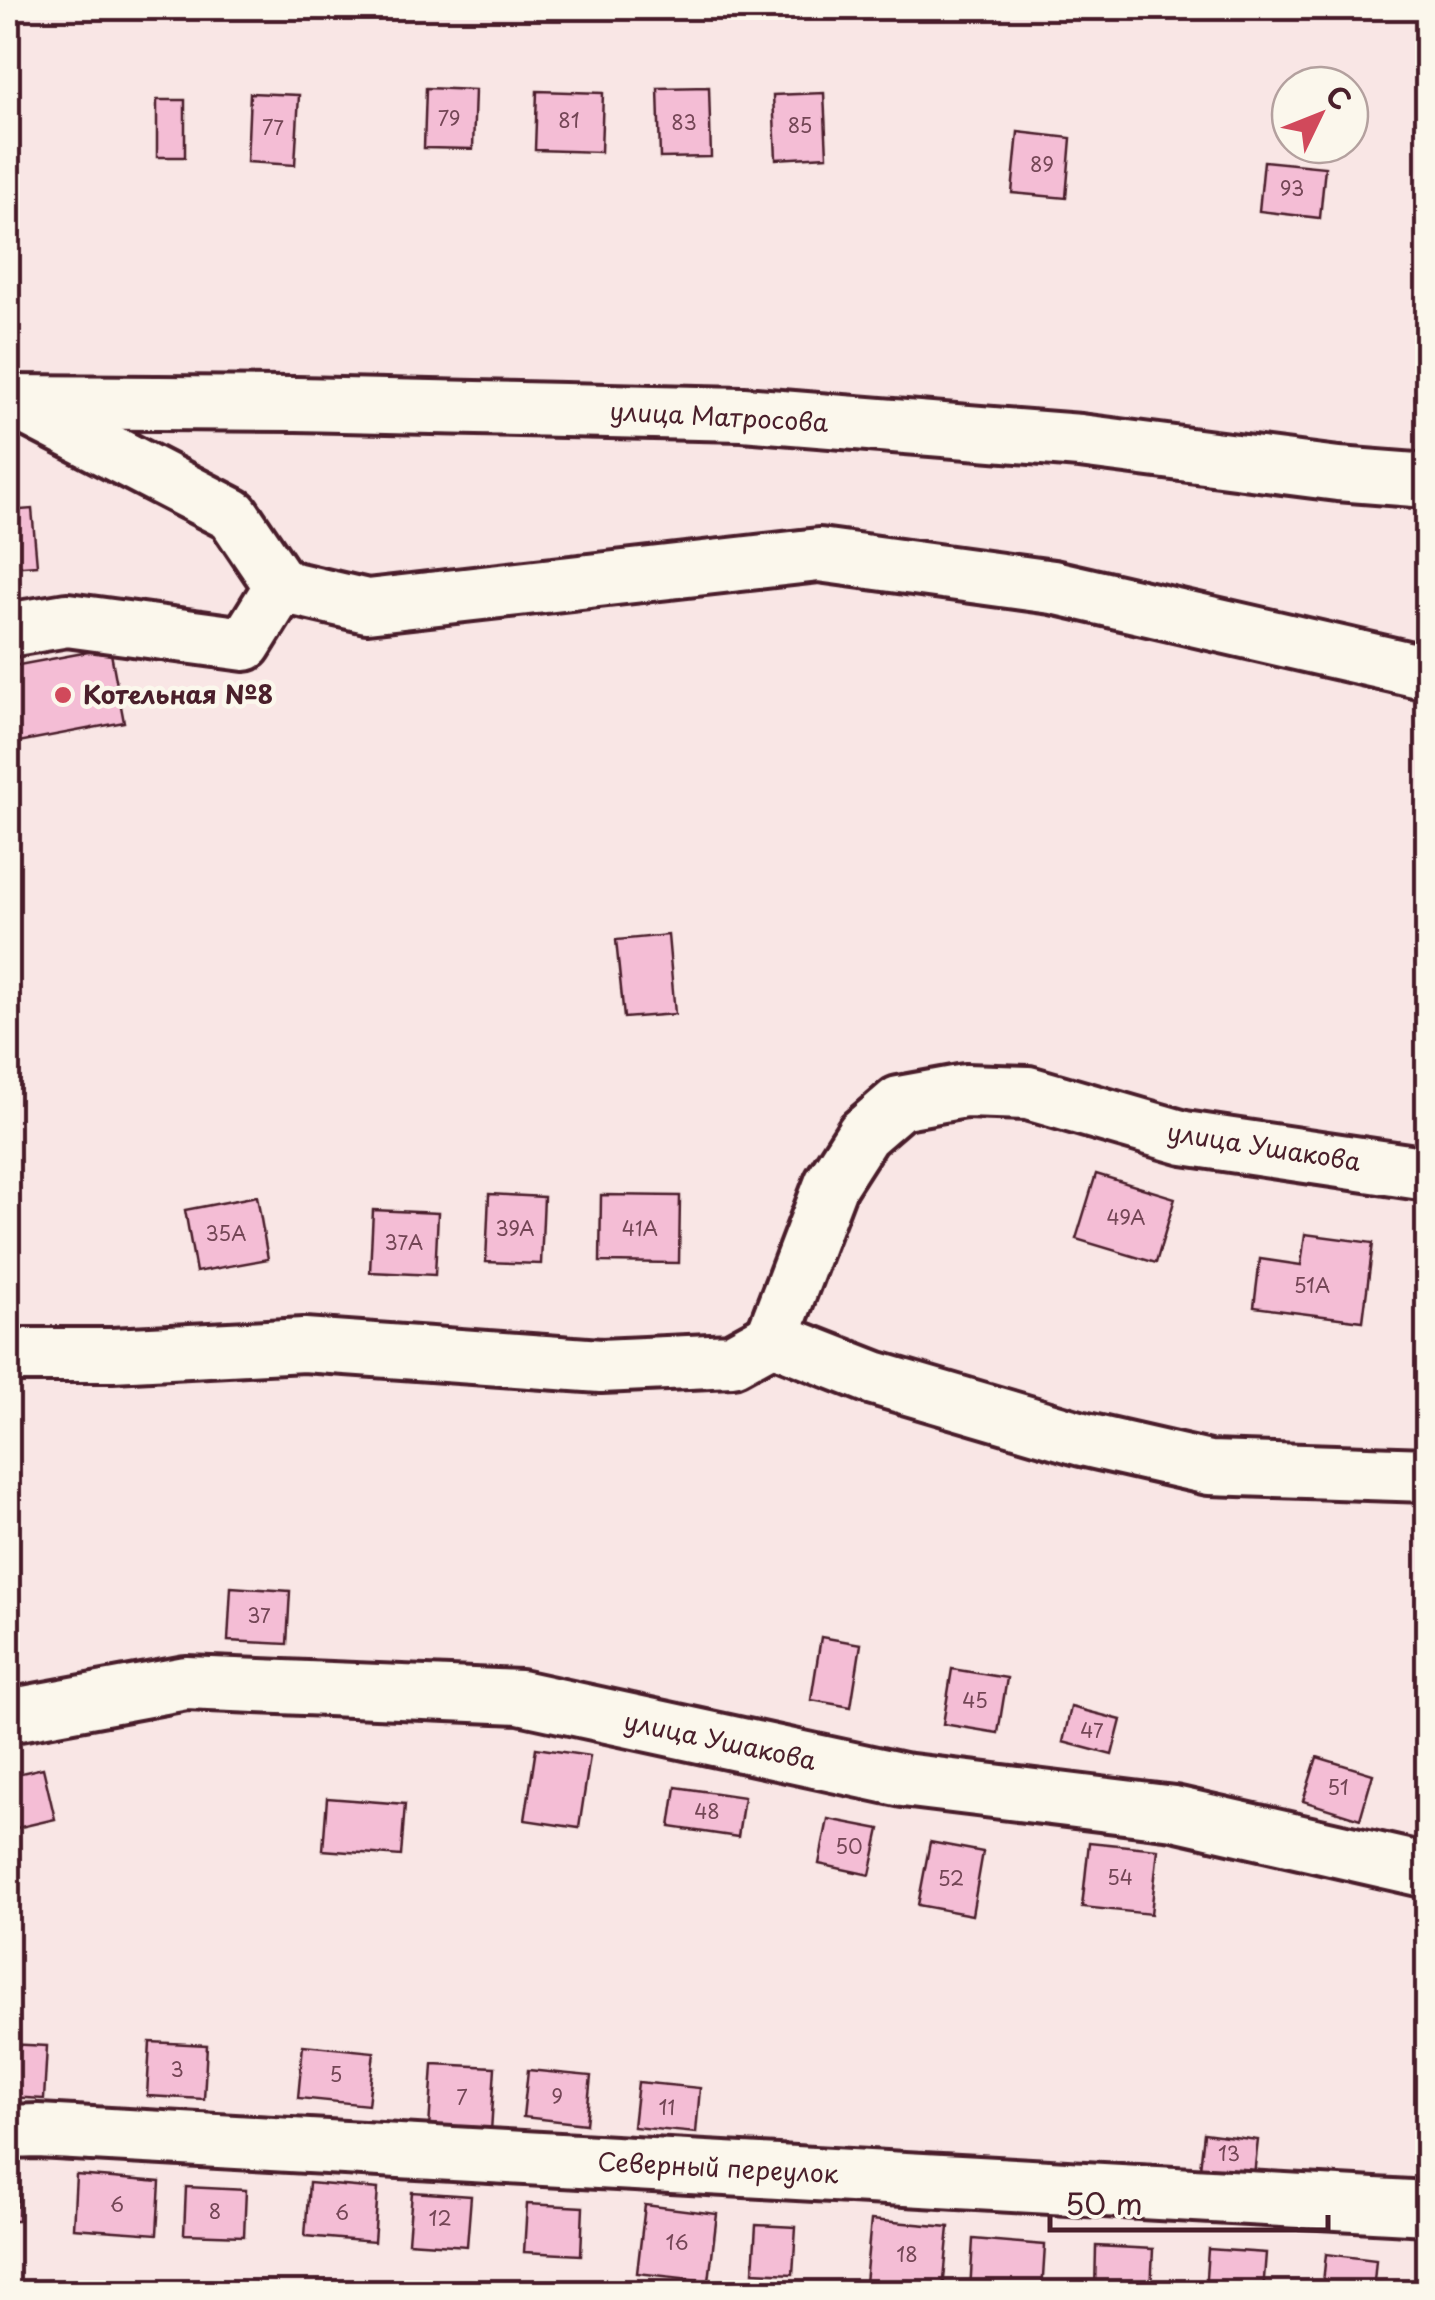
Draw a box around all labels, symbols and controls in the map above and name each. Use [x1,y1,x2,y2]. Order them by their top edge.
north arrow [1270,65,1370,165]
text: С [1316,75,1362,119]
house number: 79 [438,103,460,133]
house number: 81 [558,105,580,135]
house number: 83 [671,107,697,137]
house number: 85 [788,110,812,140]
house number: 77 [262,112,284,142]
house number: 89 [1030,149,1054,179]
house number: 93 [1280,173,1304,203]
street label: улица Матросова [609,391,830,441]
place label: Котельная №8 [83,675,273,713]
marker: Котельная №8 [52,684,74,706]
street label: улица Ушакова [1165,1112,1364,1180]
house number: 49А [1106,1202,1146,1232]
house number: 39А [495,1213,535,1243]
house number: 41А [622,1213,658,1243]
house number: 35А [206,1218,246,1248]
house number: 37А [385,1227,423,1257]
house number: 51А [1294,1270,1330,1300]
house number: 37 [247,1600,271,1630]
house number: 45 [962,1685,988,1715]
street label: улица Ушакова [621,1701,820,1779]
house number: 47 [1080,1715,1104,1745]
house number: 51 [1327,1772,1349,1802]
house number: 48 [694,1796,720,1826]
house number: 50 [835,1831,863,1861]
house number: 54 [1107,1862,1133,1892]
house number: 52 [938,1863,964,1893]
house number: 3 [170,2054,184,2084]
house number: 5 [330,2059,342,2089]
house number: 9 [551,2081,563,2111]
house number: 7 [456,2082,468,2112]
house number: 11 [659,2092,675,2122]
house number: 13 [1218,2138,1240,2168]
street label: Северный переулок [596,2142,840,2192]
scale bar [1050,2170,1328,2232]
text: 50 m [1065,2180,1143,2225]
house number: 6 [110,2189,124,2219]
house number: 8 [209,2196,221,2226]
house number: 6 [335,2197,349,2227]
house number: 12 [428,2203,452,2233]
house number: 16 [666,2227,689,2257]
house number: 18 [896,2239,918,2269]

